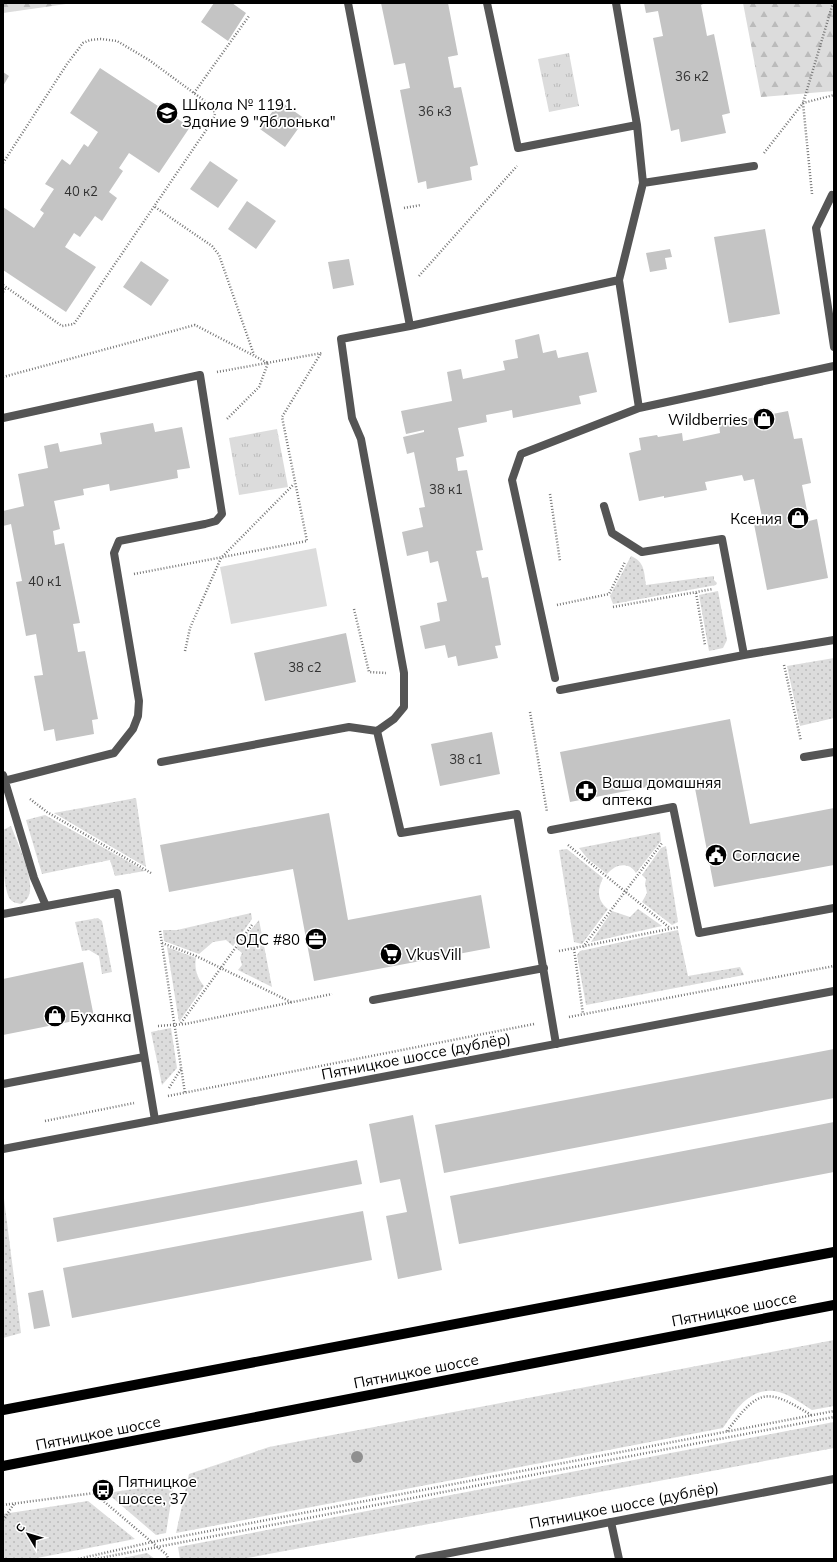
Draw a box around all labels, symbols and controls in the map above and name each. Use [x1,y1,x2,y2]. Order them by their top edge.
house number: 36 к2 [675,68,709,84]
place label: Школа № 1191. Здание 9 "Яблонька" [182,95,336,131]
school or university icon: Школа № 1191. Здание 9 "Яблонька" [154,100,180,126]
house number: 36 к3 [418,103,452,119]
house number: 40 к2 [64,183,98,199]
shop icon: Wildberries [751,406,777,432]
place label: Wildberries [668,410,748,429]
house number: 38 к1 [429,481,463,497]
shop icon: Ксения [785,505,811,531]
place label: Ксения [730,509,782,528]
house number: 40 к1 [28,573,62,589]
house number: 38 с2 [288,659,322,675]
house number: 38 с1 [449,751,483,767]
place label: Ваша домашняя аптека [602,773,721,809]
pharmacy icon: Ваша домашняя аптека [573,778,599,804]
public building icon: Согласие [703,842,729,868]
place label: Согласие [732,846,800,865]
office icon: ОДС #80 [303,926,329,952]
place label: ОДС #80 [236,930,300,949]
supermarket icon: VkusVill [378,941,404,967]
place label: VkusVill [406,945,461,964]
shop icon: Буханка [42,1003,68,1029]
place label: Буханка [70,1007,132,1026]
street label: Пятницкое шоссе (дублёр) [320,1028,512,1084]
street label: Пятницкое шоссе [670,1288,798,1330]
street label: Пятницкое шоссе [352,1350,480,1392]
street label: Пятницкое шоссе [34,1412,162,1454]
place label: Пятницкое шоссе, 37 [118,1472,197,1508]
bus stop icon: Пятницкое шоссе, 37 [90,1477,116,1503]
street label: Пятницкое шоссе (дублёр) [528,1477,720,1533]
north arrow [8,1514,48,1554]
text: С [12,1520,28,1535]

